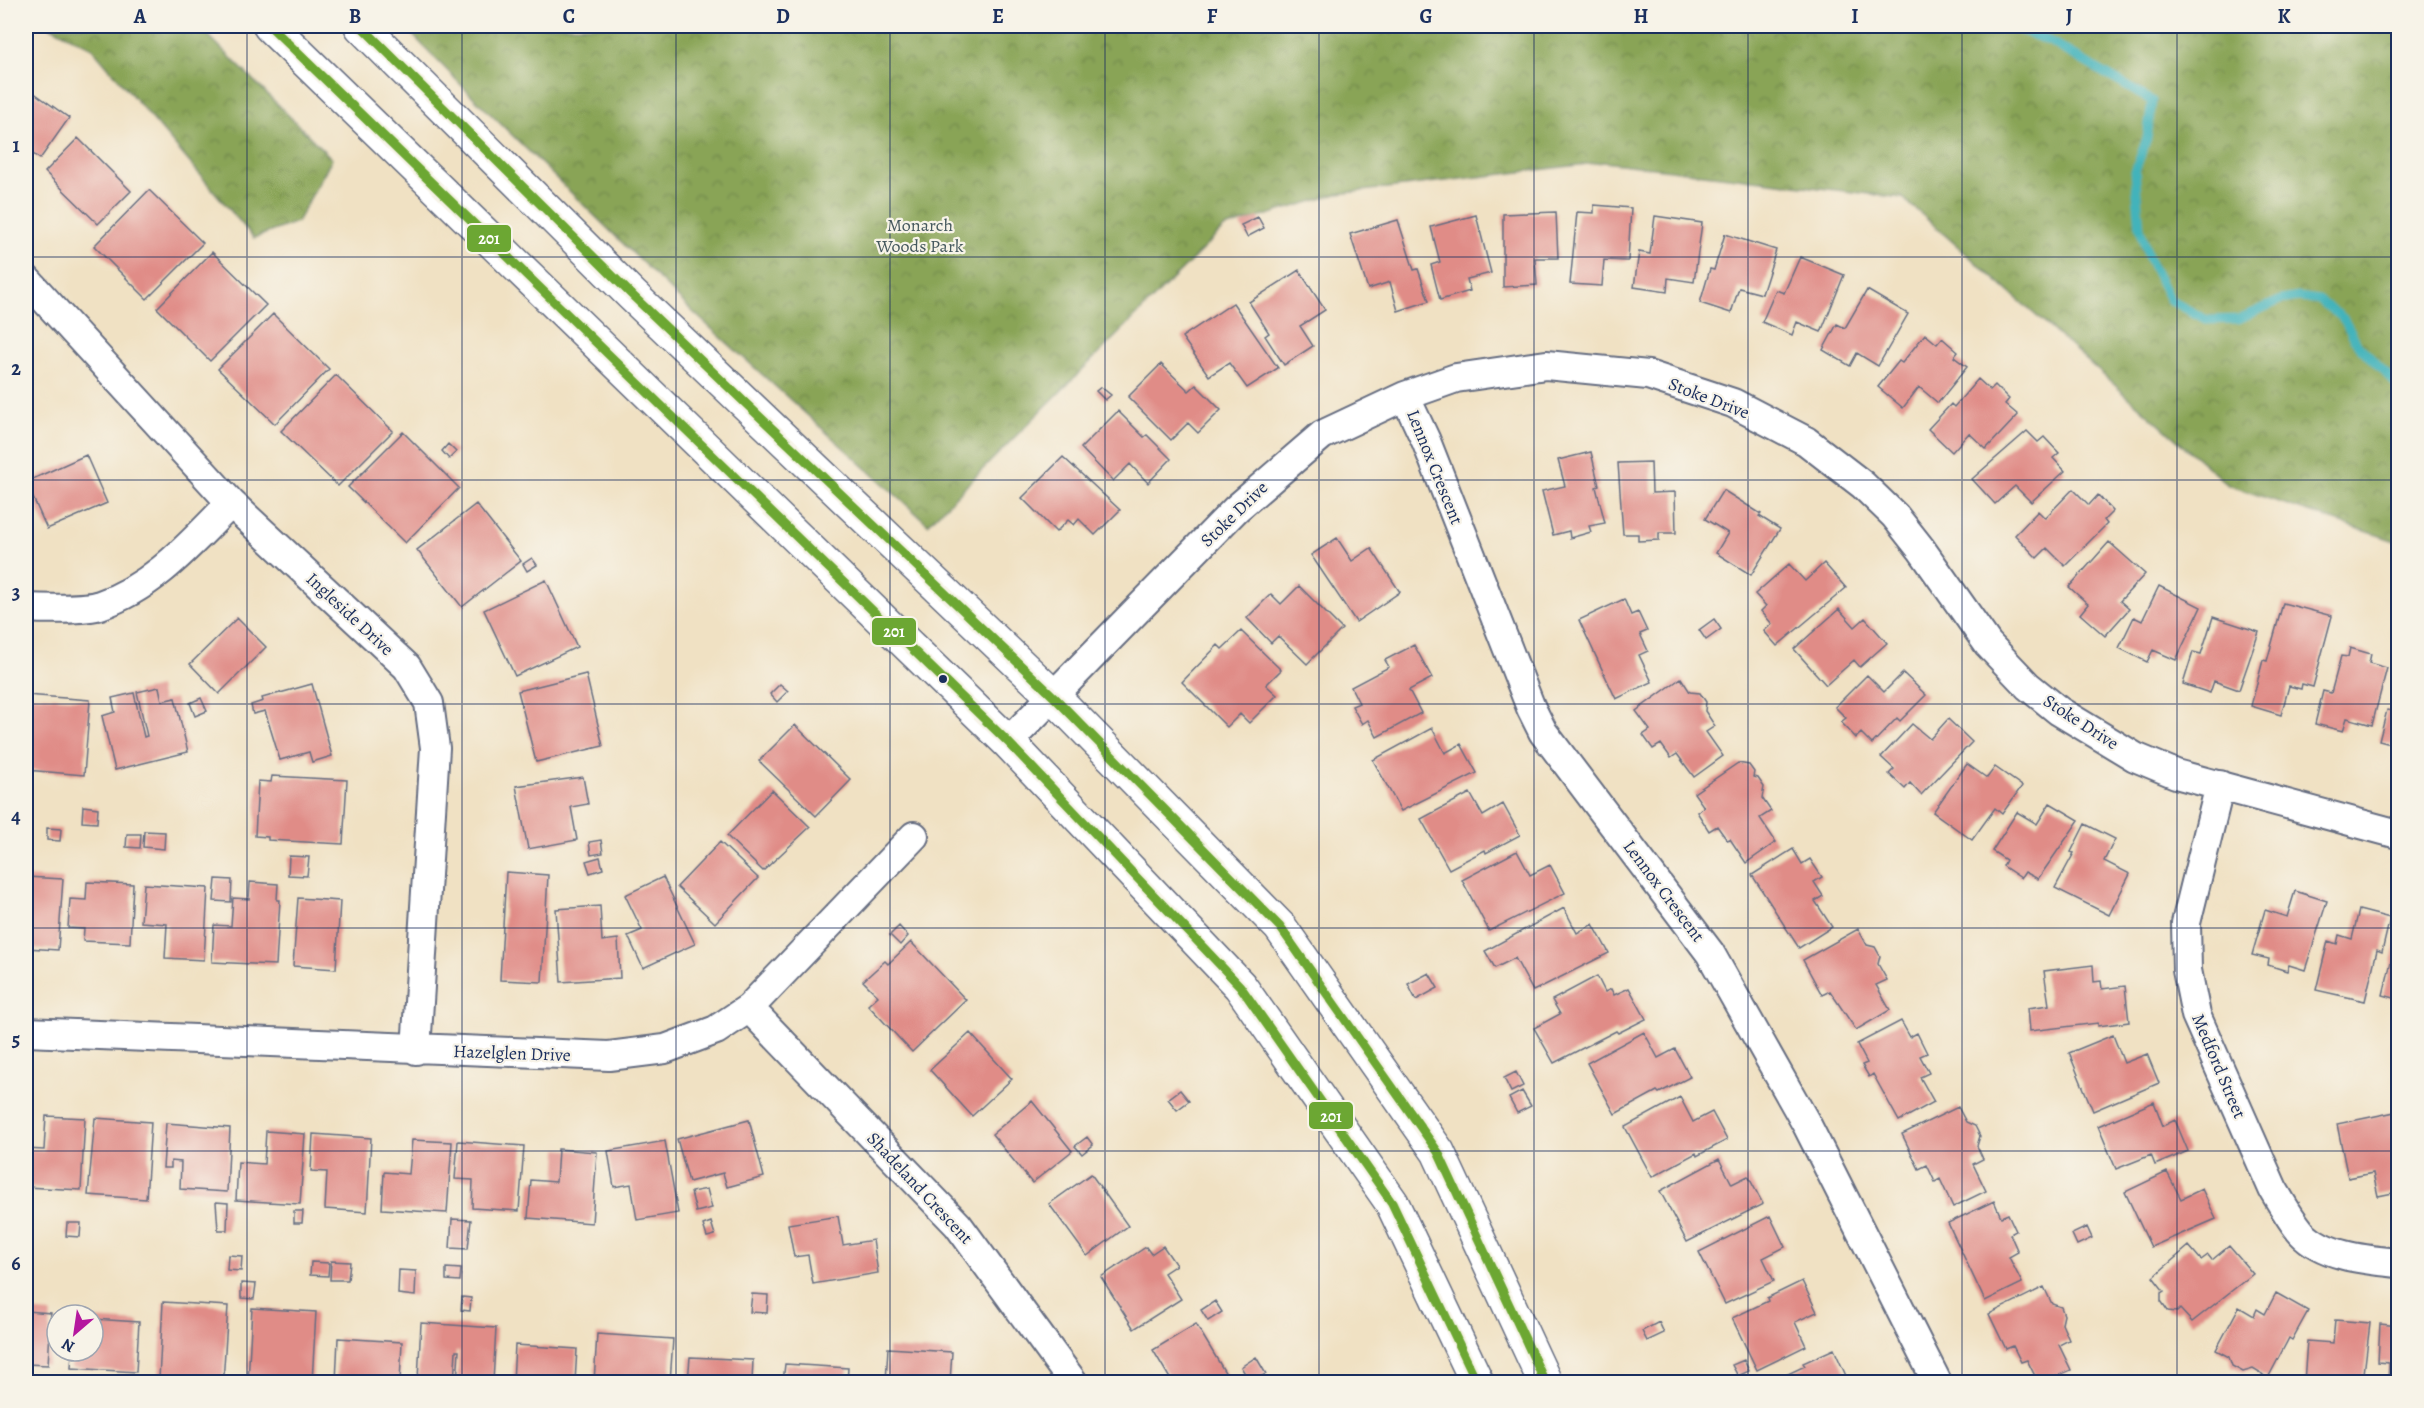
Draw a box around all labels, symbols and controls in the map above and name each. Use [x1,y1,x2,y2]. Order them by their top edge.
text: A [133,3,147,30]
text: B [349,3,361,30]
text: C [563,3,575,30]
text: D [776,3,790,30]
text: E [992,3,1004,30]
text: F [1207,3,1218,30]
text: G [1419,3,1433,30]
text: H [1634,3,1649,30]
text: I [1851,3,1859,30]
text: J [2066,3,2073,30]
text: K [2277,3,2291,30]
text: 1 [12,132,20,159]
park label: Monarch Woods Park [875,213,964,258]
line badge: 201 [466,224,512,253]
text: 201 [478,228,500,250]
text: 2 [11,355,21,382]
street label: Stoke Drive [1665,372,1753,424]
street label: Lennox Crescent [1401,406,1469,528]
street label: Stoke Drive [1195,476,1273,552]
street label: Ingleside Drive [301,567,399,661]
text: 3 [12,579,20,606]
line badge: 201 [871,617,917,646]
text: 201 [883,621,905,643]
unlabelled marker [937,673,949,685]
street label: Stoke Drive [2039,689,2123,755]
text: 4 [11,803,21,830]
street label: Lennox Crescent [1618,835,1710,947]
street label: Medford Street [2186,1010,2252,1122]
text: 5 [12,1026,20,1053]
street label: Hazelglen Drive [453,1039,571,1067]
line badge: 201 [1308,1101,1354,1130]
text: 201 [1320,1106,1342,1128]
street label: Shadeland Crescent [862,1127,978,1249]
text: 6 [11,1250,21,1277]
north arrow [45,1303,105,1363]
text: N [57,1333,79,1358]

